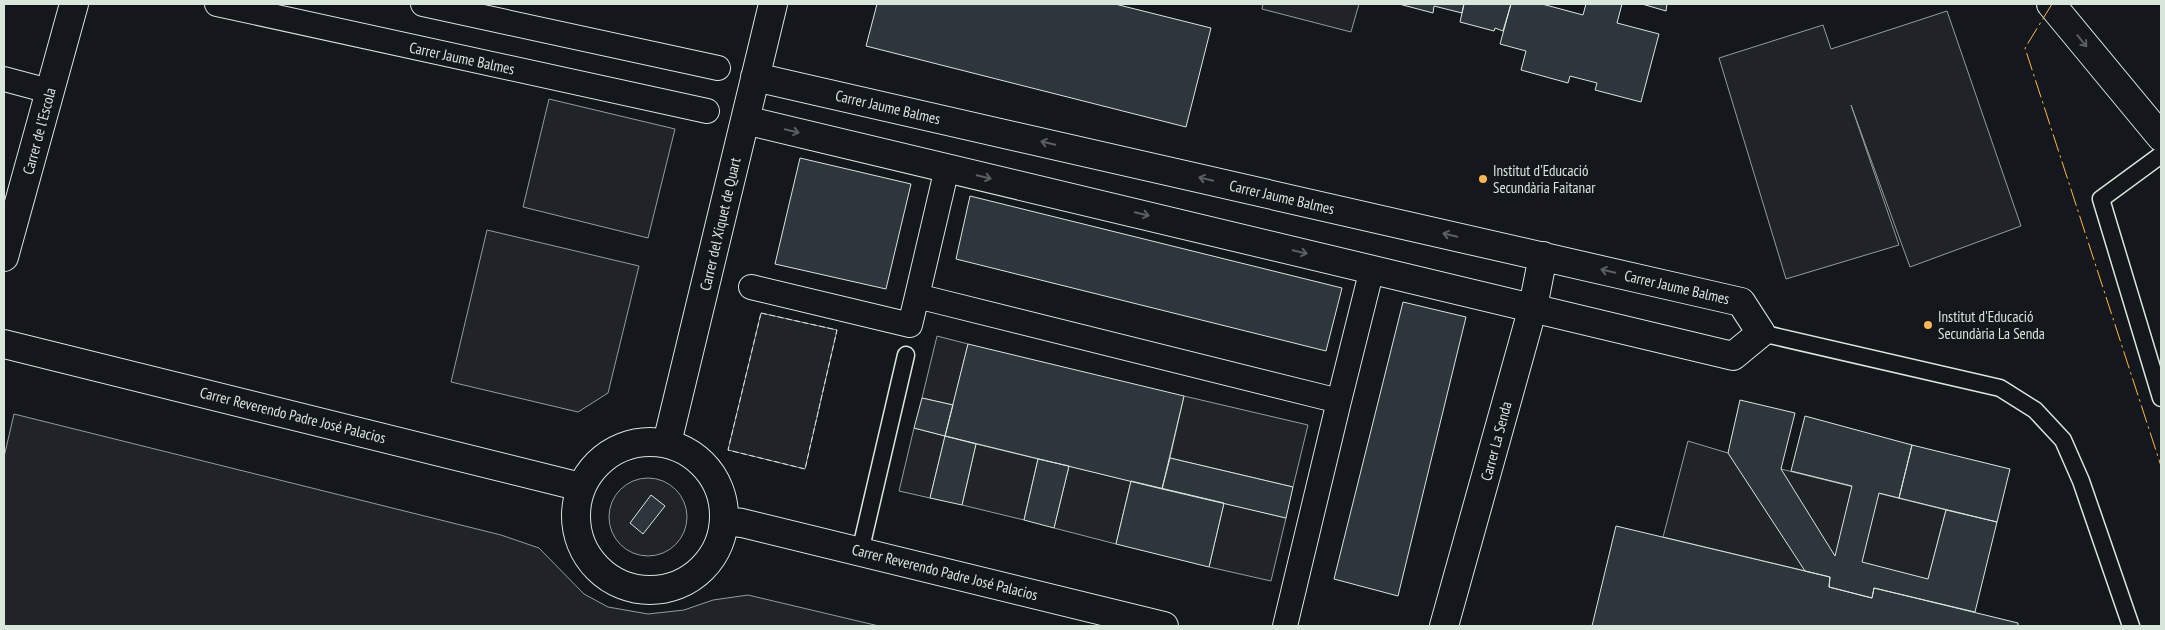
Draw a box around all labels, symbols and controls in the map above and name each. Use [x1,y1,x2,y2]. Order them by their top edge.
one-way arrow [2077,35,2088,48]
street label: Carrer Jaume Balmes [408,38,516,78]
street label: Carrer de l'Escola [18,86,60,176]
street label: Carrer Jaume Balmes [834,86,942,128]
one-way arrow [783,127,799,136]
one-way arrow [1040,138,1056,147]
street label: Carrer del Xiquet de Quart [695,156,745,292]
place label: Institut d'Educació Secundària Faitanar [1493,161,1596,197]
one-way arrow [976,173,992,182]
marker: Institut d'Educació Secundària Faitanar [1477,173,1489,185]
one-way arrow [1199,174,1215,183]
street label: Carrer Jaume Balmes [1228,176,1336,218]
one-way arrow [1134,210,1150,219]
one-way arrow [1442,230,1458,239]
one-way arrow [1292,248,1308,257]
one-way arrow [1601,266,1617,275]
street label: Carrer Jaume Balmes [1623,266,1731,308]
place label: Institut d'Educació Secundària La Senda [1938,307,2045,343]
marker: Institut d'Educació Secundària La Senda [1922,319,1934,331]
street label: Carrer Reverendo Padre José Palacios [198,383,388,447]
street label: Carrer La Senda [1476,399,1516,483]
street label: Carrer Reverendo Padre José Palacios [850,540,1040,604]

